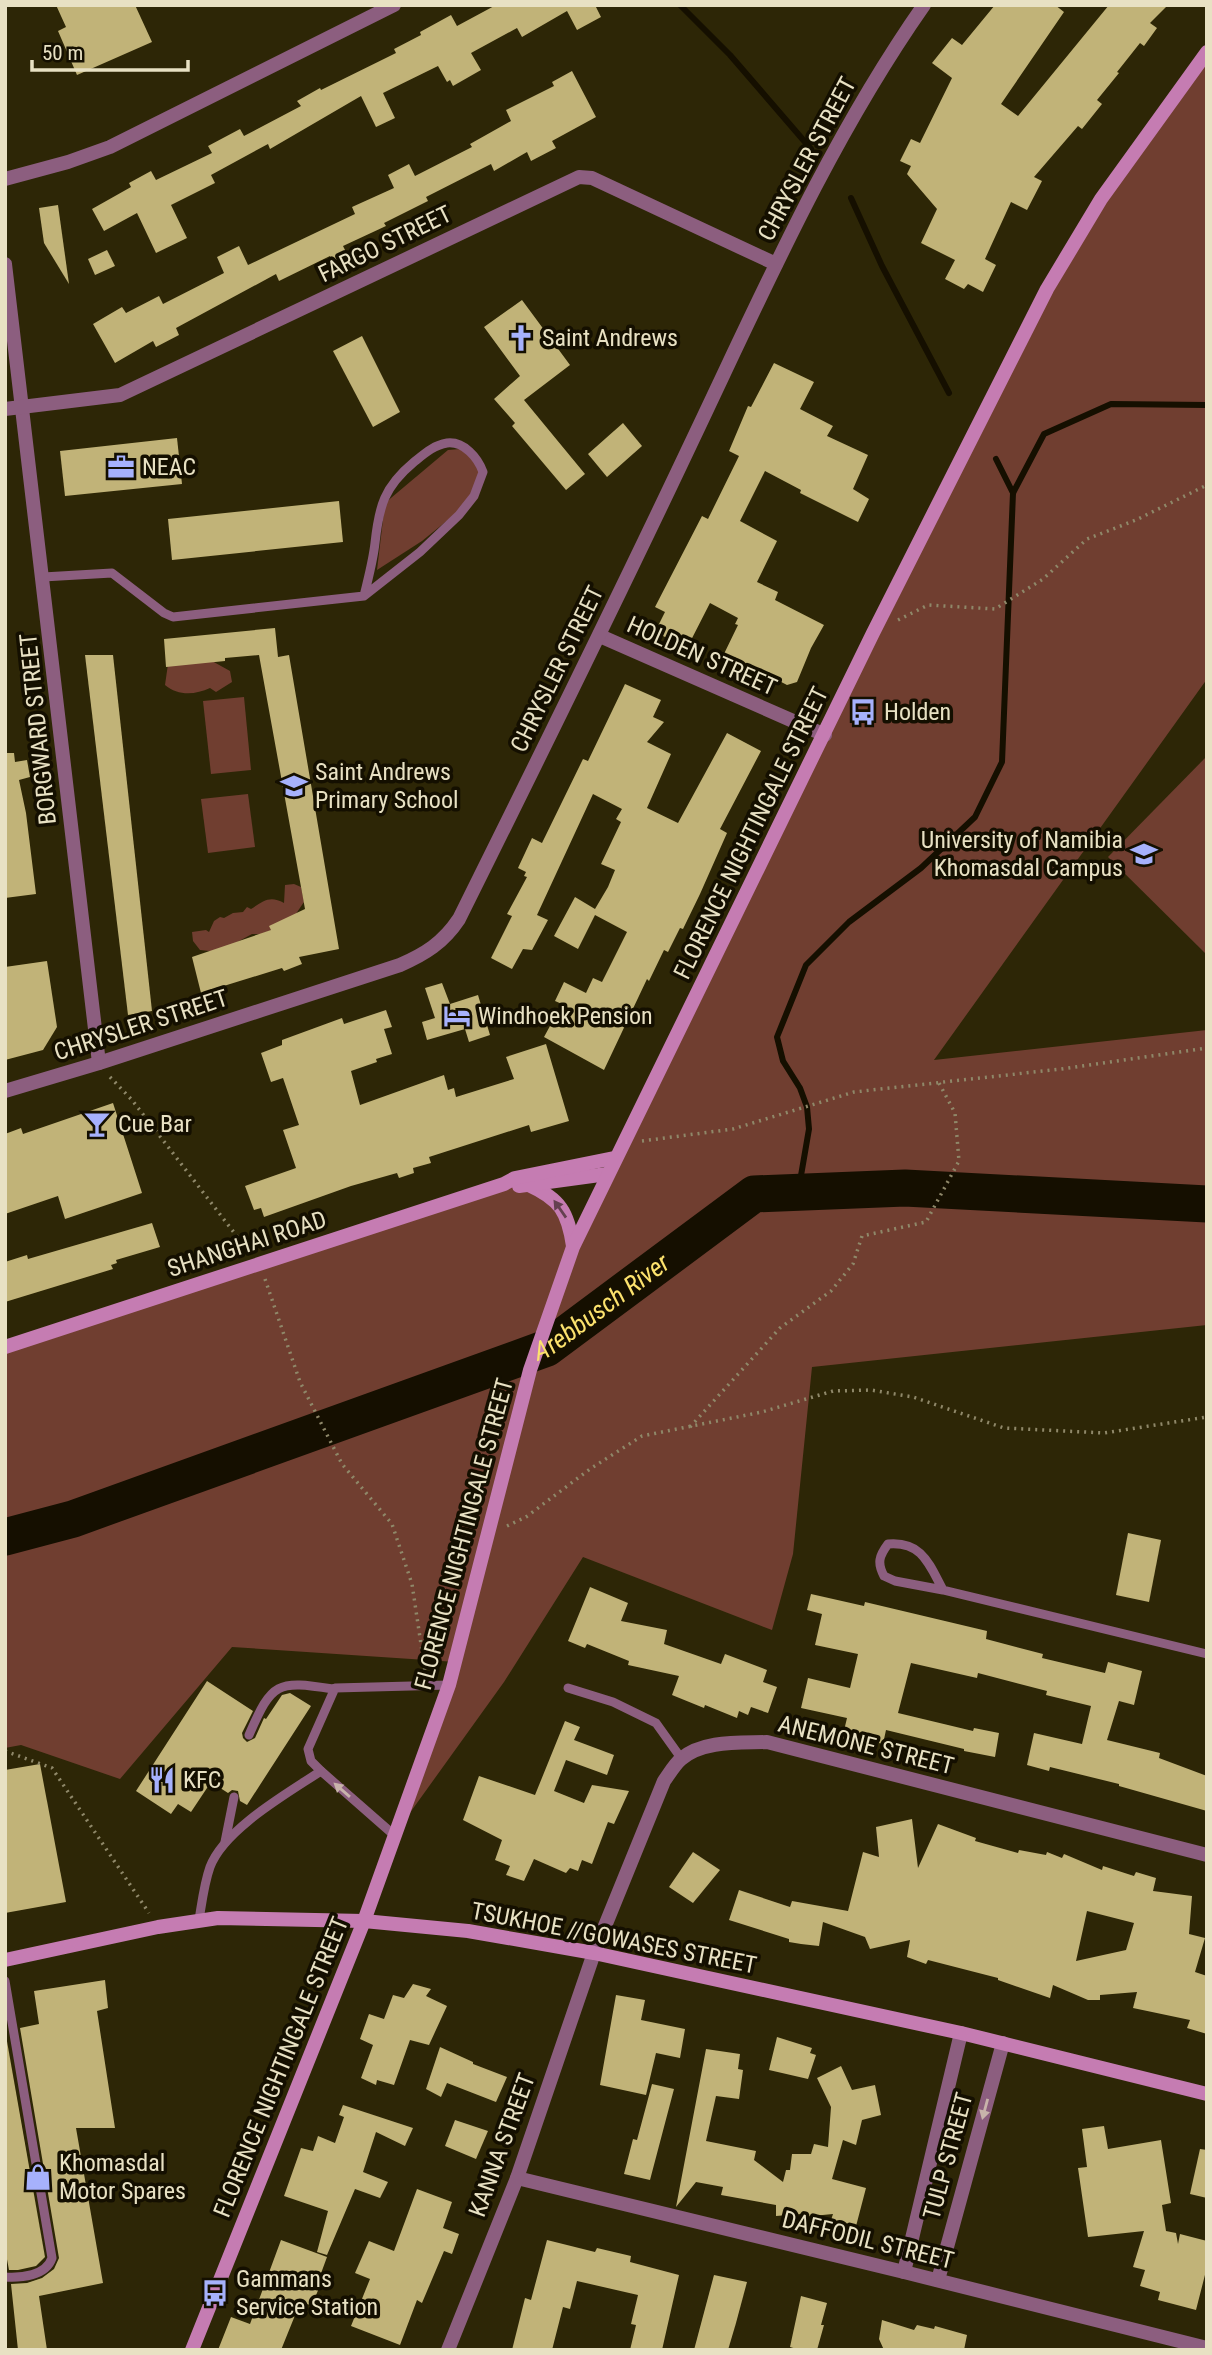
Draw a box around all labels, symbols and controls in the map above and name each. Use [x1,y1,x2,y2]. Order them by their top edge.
scale bar [32,28,187,72]
text: 50 m [42,41,83,65]
street label: CHRYSLER STREET [752,72,862,246]
street label: FARGO STREET [314,200,456,288]
church icon: Saint Andrews [506,323,536,353]
place label: Saint Andrews [542,324,678,352]
office icon: NEAC [106,452,136,482]
place label: NEAC [142,453,196,481]
street label: CHRYSLER STREET [505,581,609,757]
street label: HOLDEN STREET [623,610,781,702]
street label: BORGWARD STREET [14,632,62,826]
street label: FLORENCE NIGHTINGALE STREET [668,682,834,984]
bus stop icon: Holden [848,697,878,727]
place label: Holden [884,698,951,726]
place label: Saint Andrews Primary School [315,758,458,814]
school or university icon: Saint Andrews Primary School [279,771,309,801]
place label: University of Namibia Khomasdal Campus [921,826,1123,882]
school or university icon: University of Namibia Khomasdal Campus [1129,839,1159,869]
street label: CHRYSLER STREET [50,984,232,1066]
hotel icon: Windhoek Pension [442,1001,472,1031]
place label: Windhoek Pension [478,1002,653,1030]
bar icon: Cue Bar [82,1109,112,1139]
place label: Cue Bar [118,1110,192,1138]
one-way arrow [554,1199,567,1219]
street label: SHANGHAI ROAD [164,1205,330,1283]
water label: Arebbusch River [529,1247,676,1367]
street label: FLORENCE NIGHTINGALE STREET [409,1375,519,1693]
street label: ANEMONE STREET [775,1710,957,1780]
restaurant icon: KFC [147,1765,177,1795]
place label: KFC [183,1766,221,1794]
one-way arrow [334,1783,351,1798]
street label: TSUKHOE //GOWASES STREET [469,1897,759,1979]
street label: FLORENCE NIGHTINGALE STREET [208,1913,354,2221]
street label: KANNA STREET [463,2069,541,2221]
street label: TULP STREET [918,2089,978,2223]
one-way arrow [979,2099,989,2120]
place label: Khomasdal Motor Spares [59,2149,186,2205]
shop icon: Khomasdal Motor Spares [23,2162,53,2192]
street label: DAFFODIL STREET [779,2205,957,2275]
place label: Gammans Service Station [236,2265,378,2321]
bus stop icon: Gammans Service Station [200,2278,230,2308]

